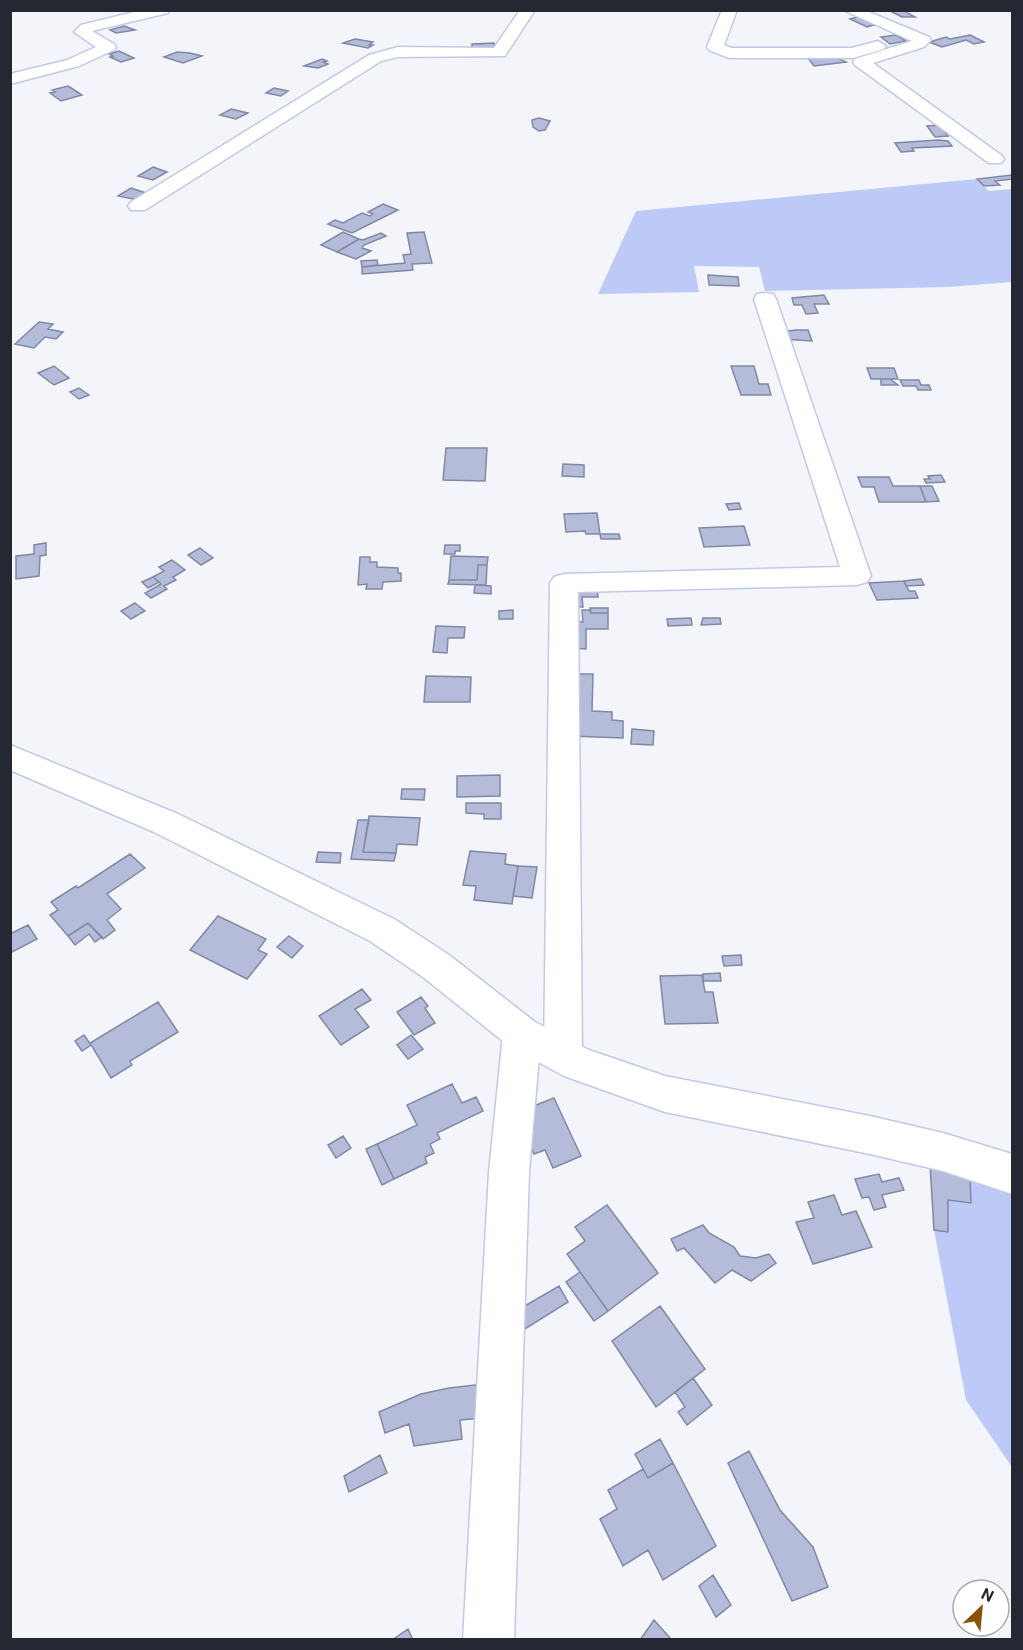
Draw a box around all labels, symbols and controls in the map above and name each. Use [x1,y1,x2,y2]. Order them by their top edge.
north arrow [951,1578,1011,1638]
text: N [978,1584,997,1606]

